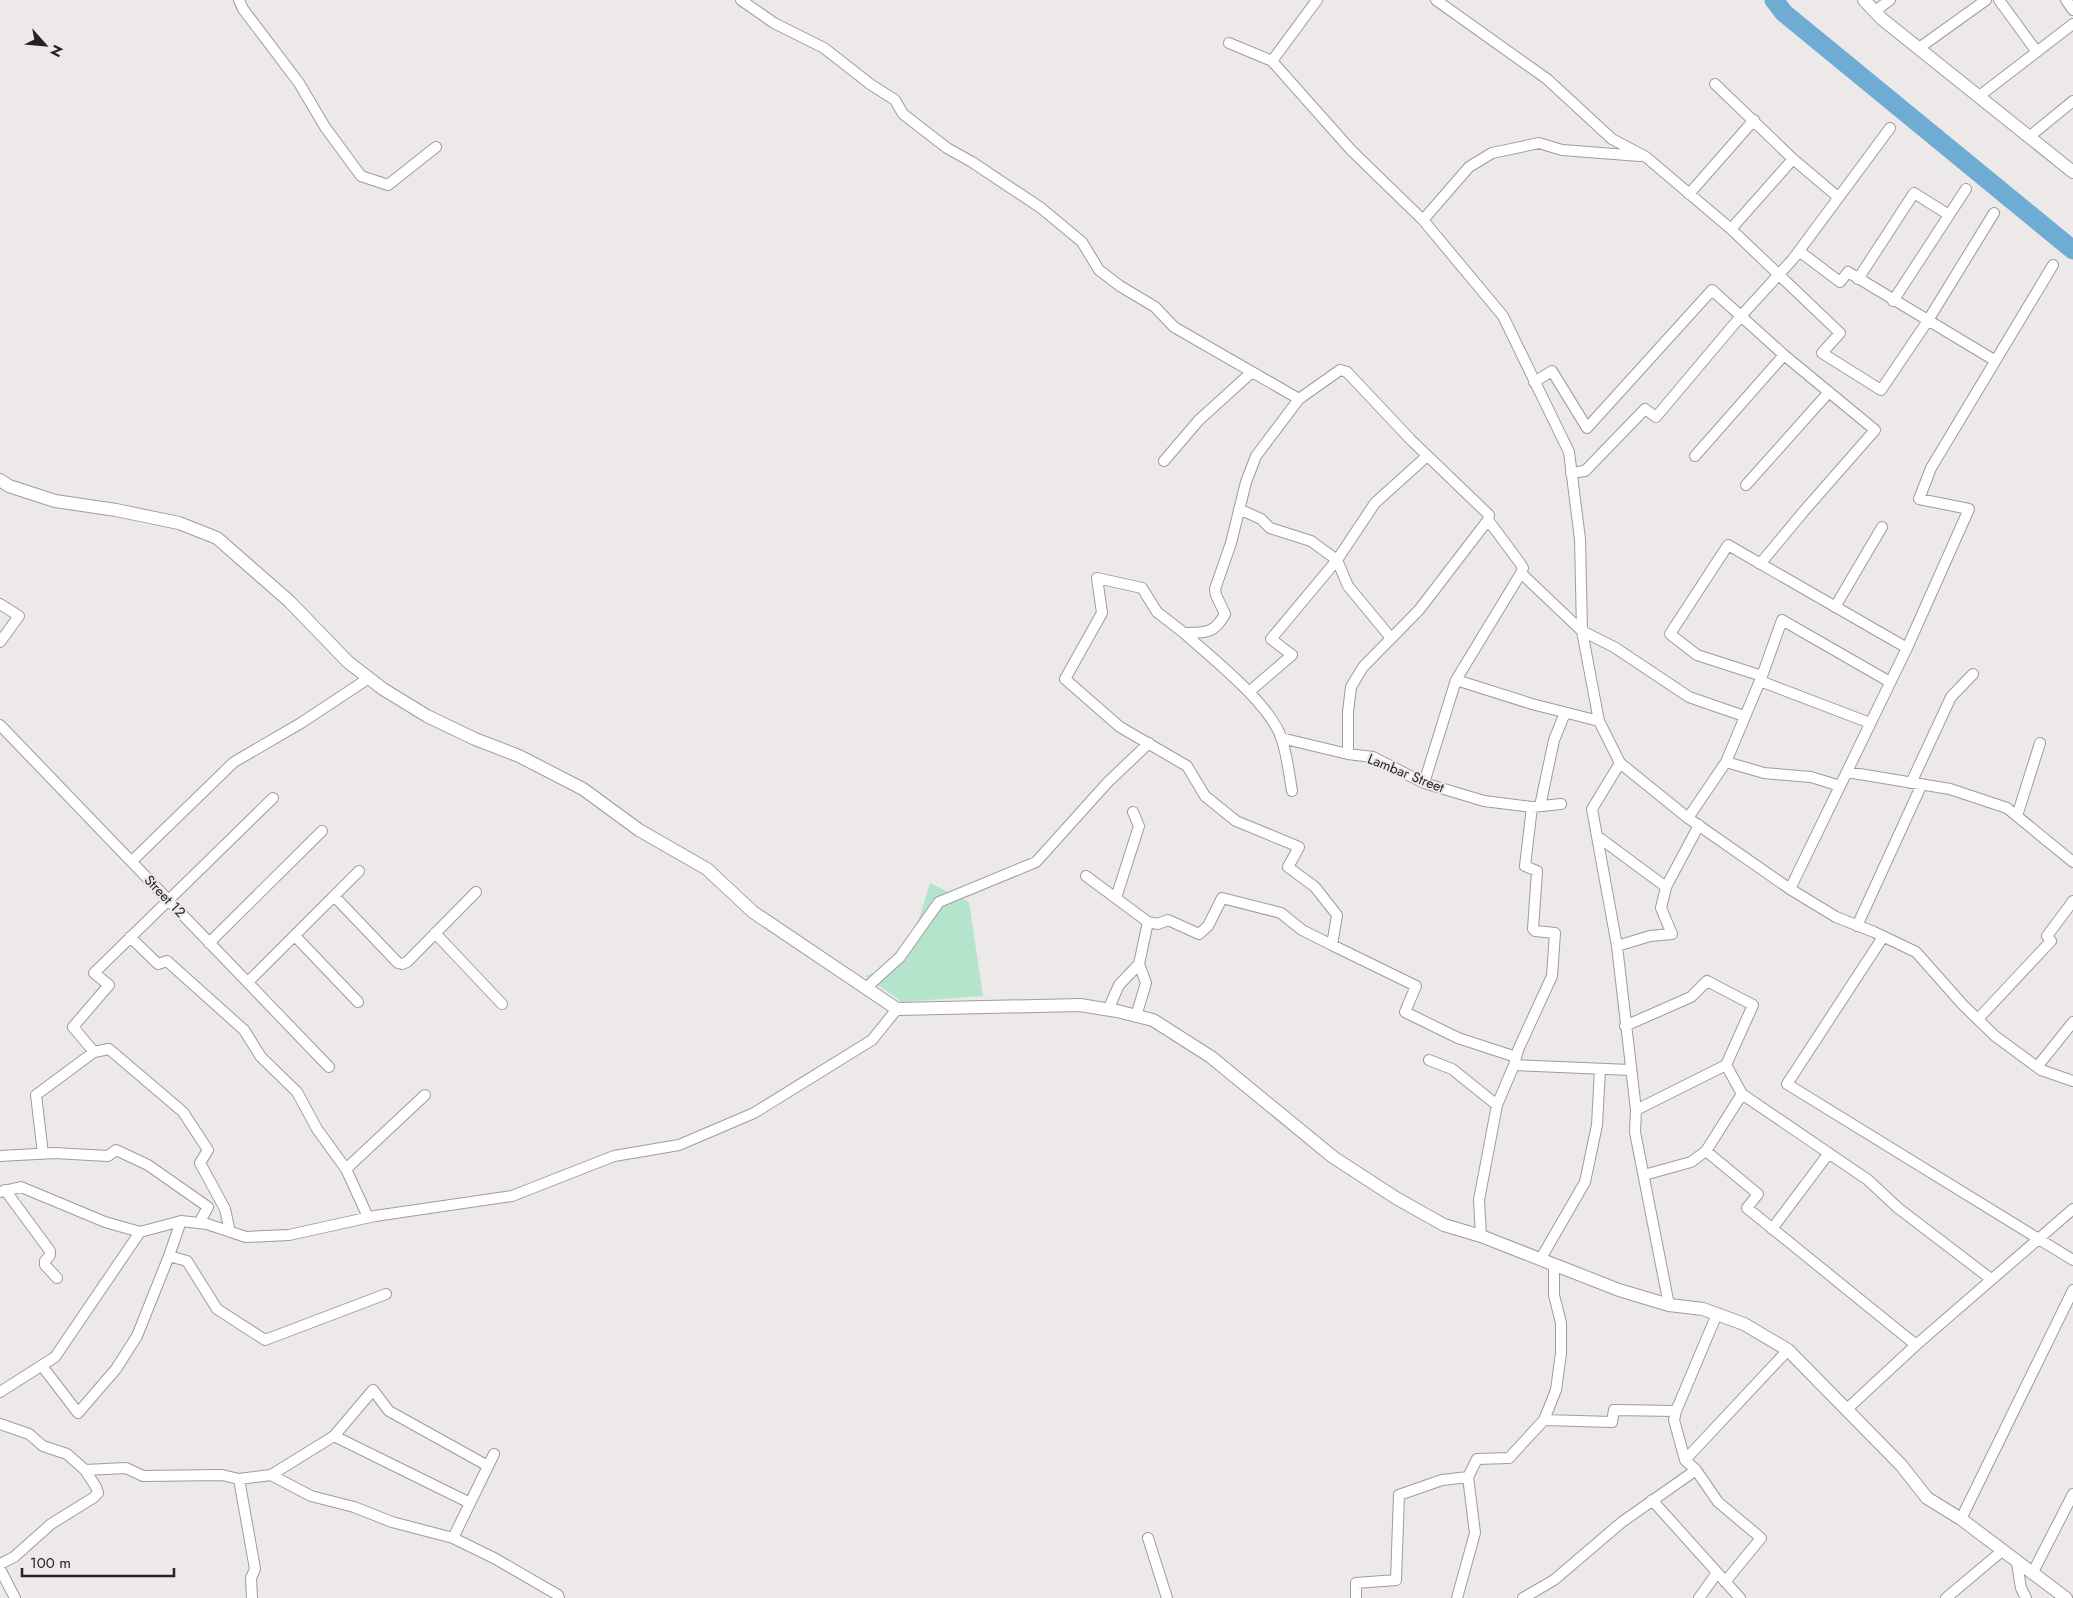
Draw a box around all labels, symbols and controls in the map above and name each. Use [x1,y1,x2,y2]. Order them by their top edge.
north arrow [20,20,70,70]
text: N [45,41,68,60]
street label: Lambar Street [1365,749,1448,798]
street label: Street 12 [140,870,190,922]
scale bar [22,1546,175,1578]
text: 100 m [30,1552,71,1574]

